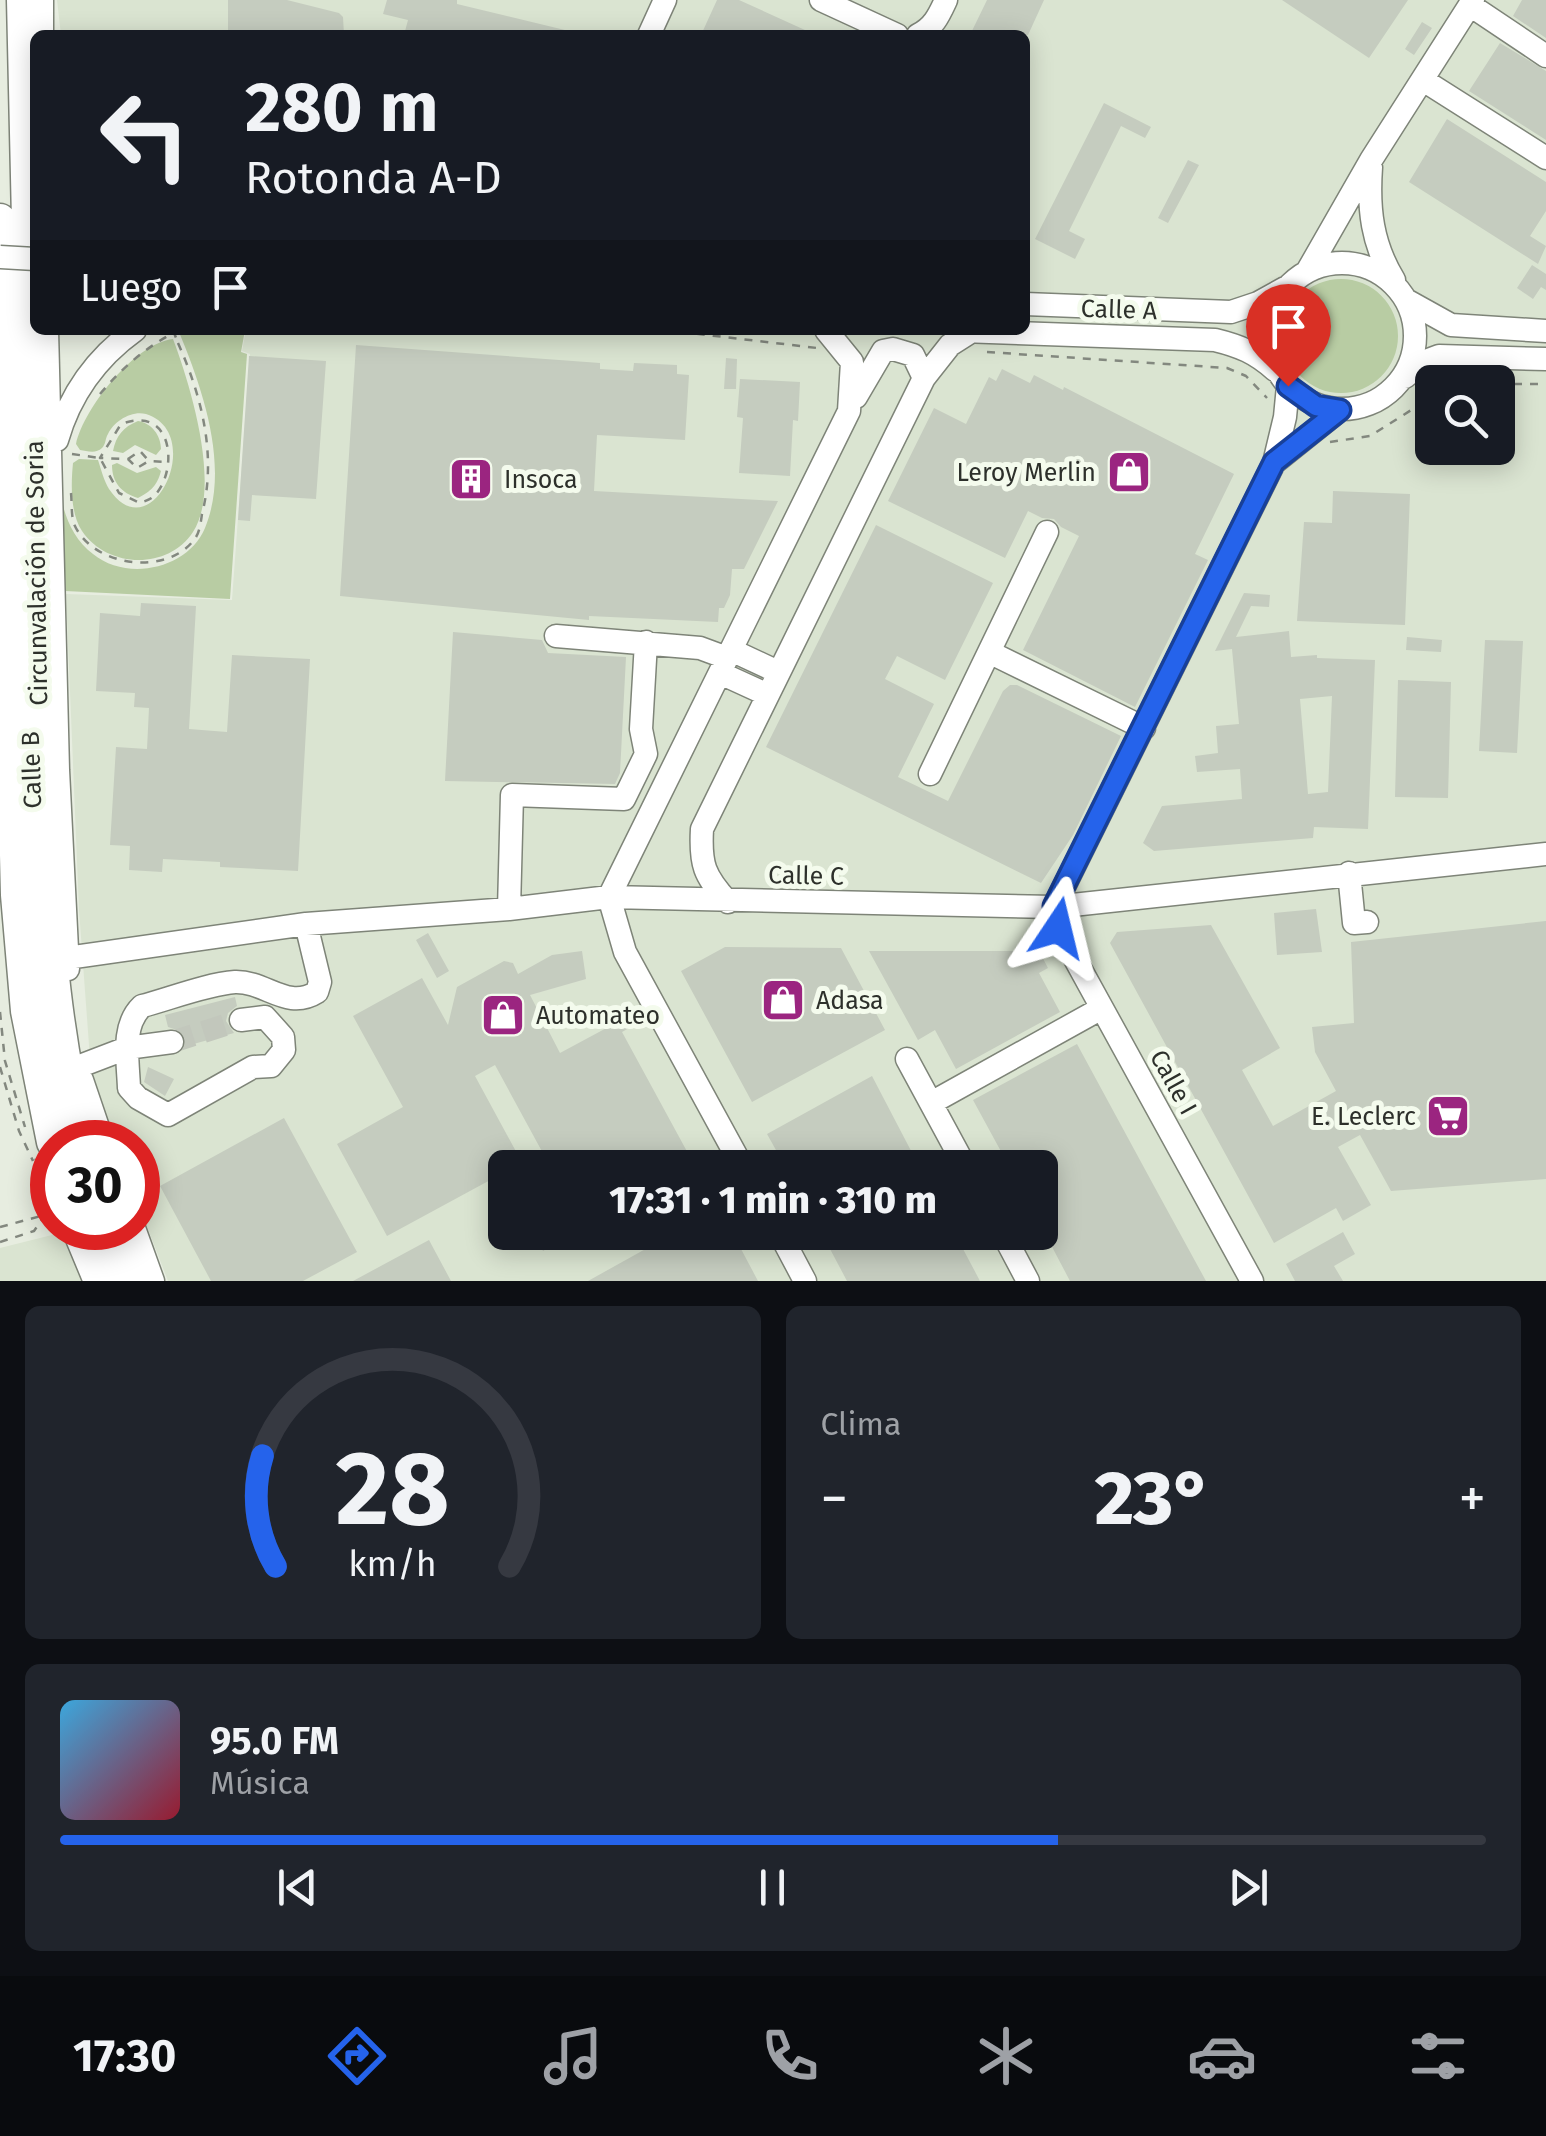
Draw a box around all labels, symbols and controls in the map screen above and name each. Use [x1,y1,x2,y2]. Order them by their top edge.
text: 280 m [245,66,439,150]
icon: left [80,70,210,200]
text: Rotonda A-D [245,151,502,205]
icon: arrive [203,260,258,315]
text: Luego [80,265,183,311]
pin [1246,284,1331,387]
street label: Calle A [1080,294,1158,326]
icon: arrive [1261,299,1316,354]
map controls [1415,365,1515,465]
button: search [1415,365,1515,465]
street label: Circunvalación de Soria [20,440,54,706]
shop icon: Leroy Merlin [1106,449,1152,495]
building icon: Insoca [448,456,494,502]
place label: Leroy Merlin [956,458,1096,488]
place label: Insoca [504,465,578,495]
street label: Calle B [16,731,48,809]
street label: Calle C [768,860,844,892]
position arrow [1006,876,1110,980]
shop icon: Adasa [760,977,806,1023]
place label: Adasa [816,986,884,1016]
shop icon: Automateo [480,992,526,1038]
place label: Automateo [536,1001,660,1031]
street label: Calle I [1143,1045,1203,1120]
supermarket icon: E. Leclerc [1425,1093,1471,1139]
place label: E. Leclerc [1311,1102,1416,1132]
speed limit sign: 30 [30,1120,160,1250]
text: 17:31 · 1 min · 310 m [609,1177,937,1223]
text: Clima [821,1405,901,1443]
text: 28 [336,1427,450,1552]
text: 23° [1095,1454,1212,1544]
text: − [821,1466,848,1532]
text: + [1459,1466,1486,1532]
text: km/h [349,1543,437,1585]
text: 95.0 FM [210,1718,339,1764]
text: Música [210,1764,310,1802]
icon: previous [270,1860,325,1915]
icon: pause [745,1860,800,1915]
icon: next [1221,1860,1276,1915]
icon: directions [322,2021,392,2091]
icon: music [538,2021,608,2091]
icon: phone [755,2021,825,2091]
icon: climate [971,2021,1041,2091]
icon: car [1187,2021,1257,2091]
icon: filters [1403,2021,1473,2091]
text: 17:30 [73,2029,176,2083]

